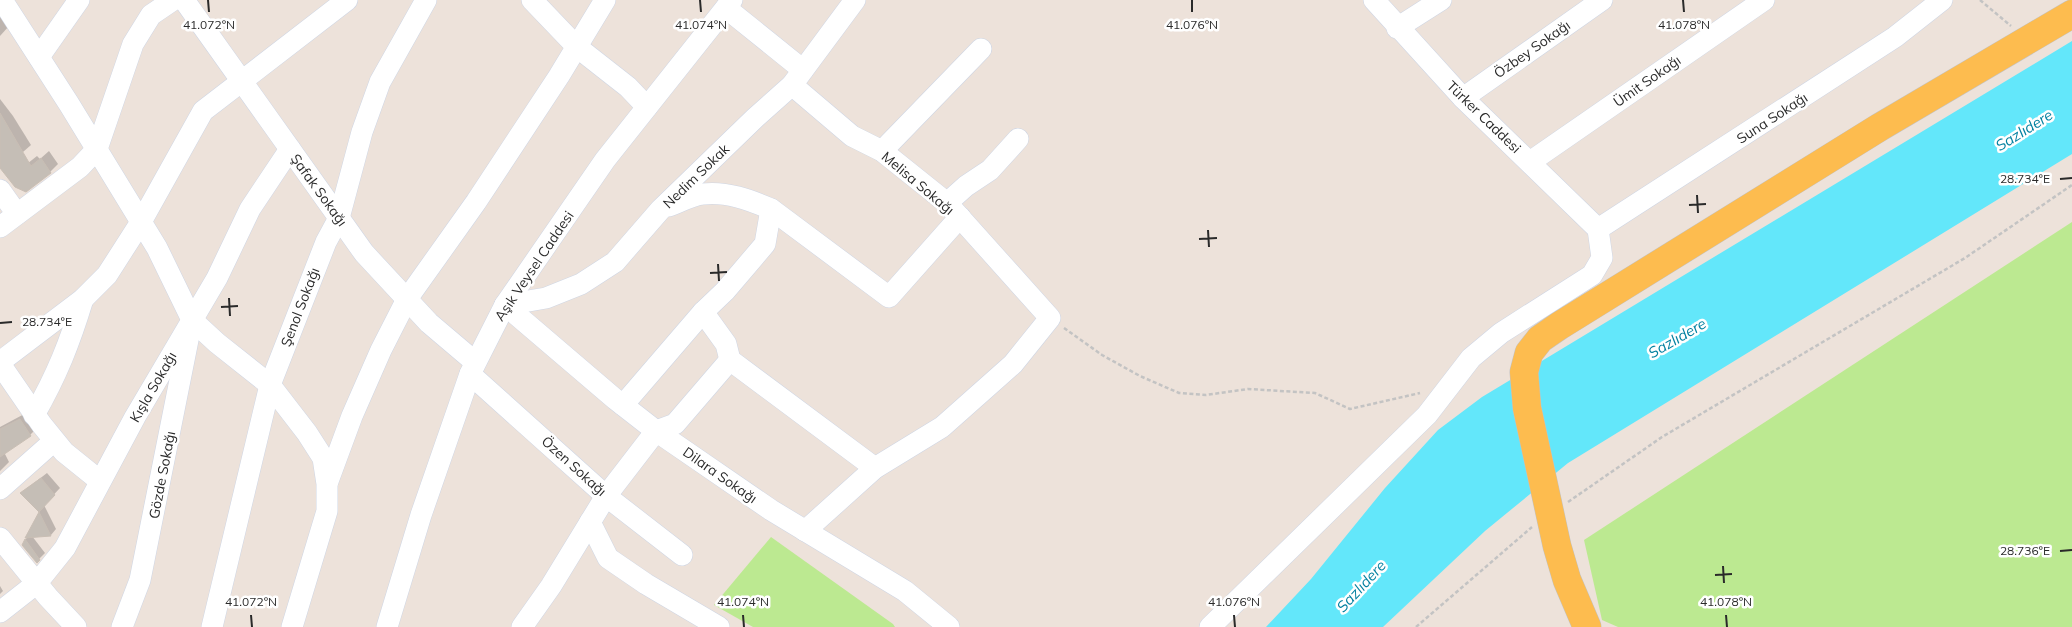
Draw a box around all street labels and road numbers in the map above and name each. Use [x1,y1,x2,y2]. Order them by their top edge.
street label: Özbey Sokağı [1490,16,1574,82]
street label: Ümit Sokağı [1610,51,1684,111]
street label: Türker Caddesi [1443,77,1525,157]
street label: Suna Sokağı [1733,88,1811,148]
street label: Nedim Sokak [659,139,733,212]
street label: Melisa Sokağı [878,147,958,219]
street label: Şafak Sokağı [287,150,351,230]
street label: Aşık Veysel Caddesi [490,207,578,325]
street label: Şenol Sokağı [277,265,323,349]
street label: Kışla Sokağı [126,348,180,426]
street label: Gözde Sokağı [145,430,179,520]
street label: Özen Sokağı [538,432,610,500]
street label: Dilara Sokağı [679,443,761,507]

